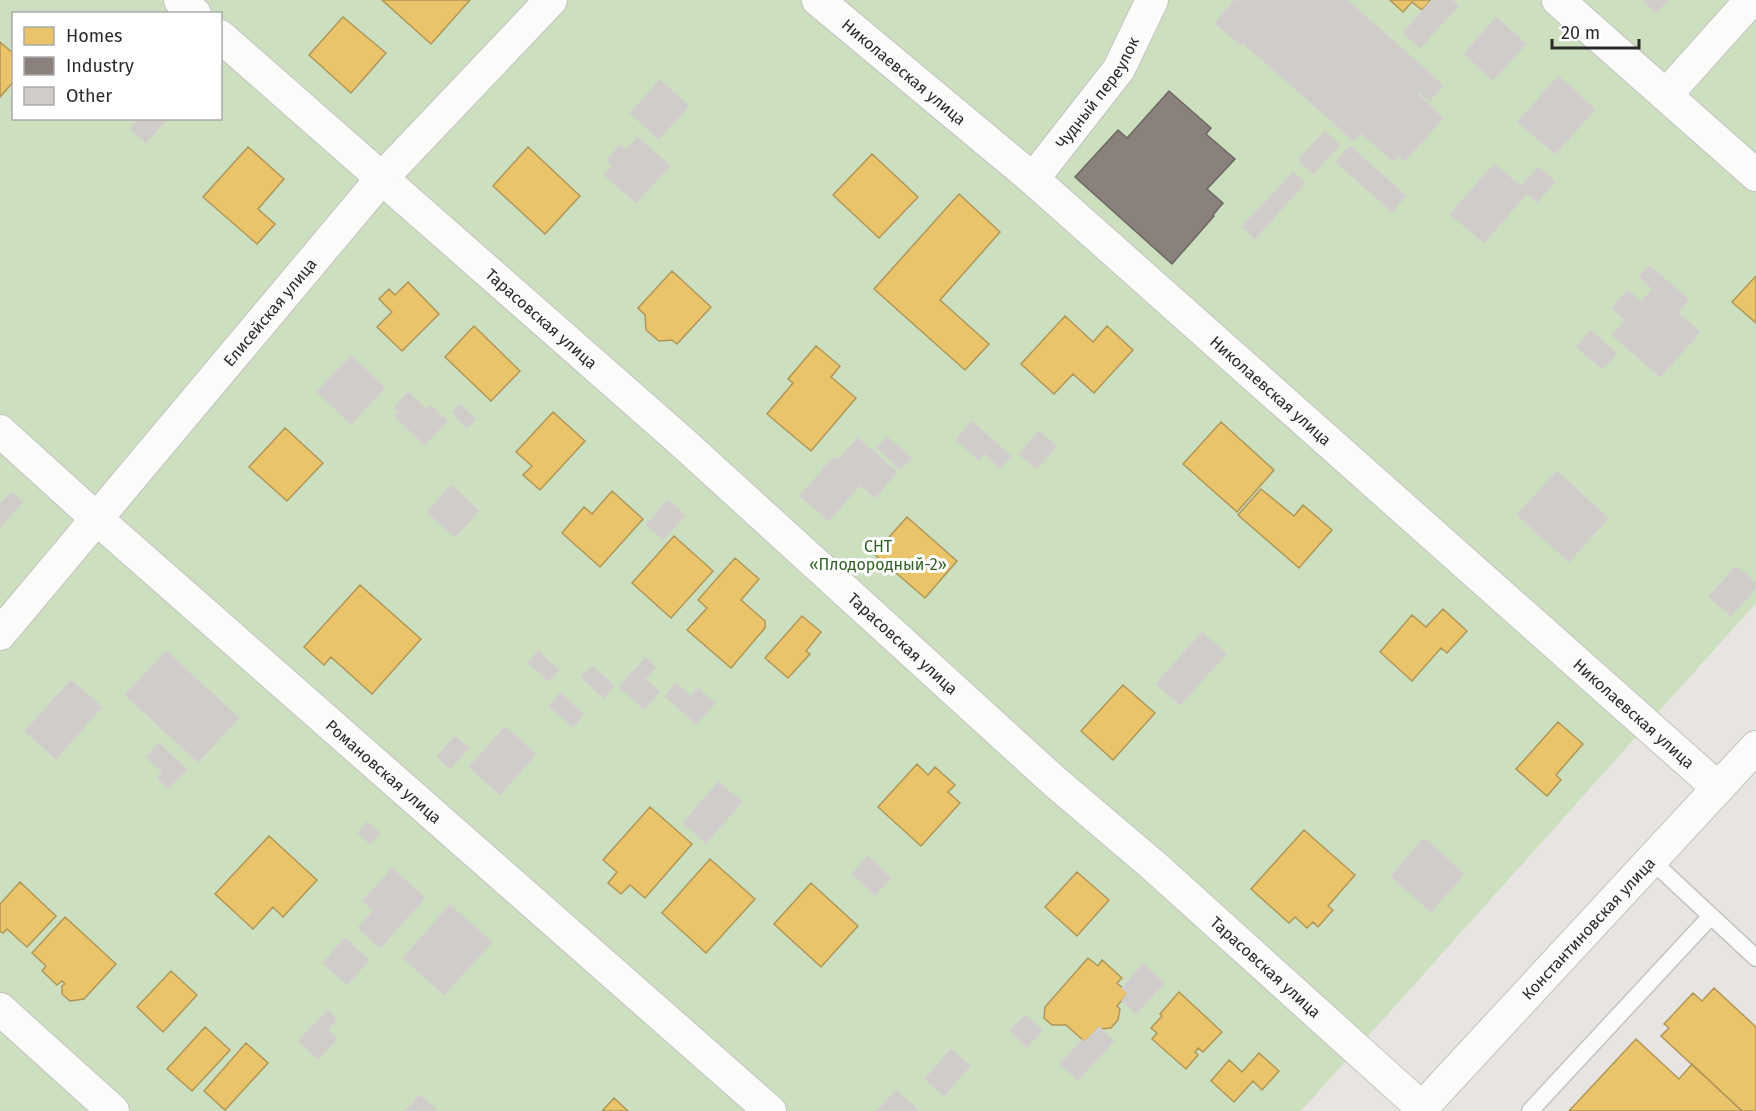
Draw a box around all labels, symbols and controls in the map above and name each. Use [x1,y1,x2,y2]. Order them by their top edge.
legend [12,12,222,120]
scale bar [1552,12,1639,50]
street label: Николаевская улица [838,15,970,129]
text: 20 m [1561,22,1600,44]
text: Homes [66,25,122,47]
street label: Чудный переулок [1052,33,1143,152]
text: Industry [66,55,134,77]
text: Other [66,85,112,107]
street label: Елисейская улица [219,254,321,370]
street label: Тарасовская улица [482,265,601,373]
street label: Николаевская улица [1206,332,1335,450]
park label: СНТ «Плодородный-2» [809,537,947,574]
street label: Тарасовская улица [844,589,962,699]
street label: Николаевская улица [1569,655,1698,773]
street label: Романовская улица [322,716,445,828]
street label: Константиновская улица [1518,853,1659,1004]
street label: Тарасовская улица [1206,913,1324,1022]

